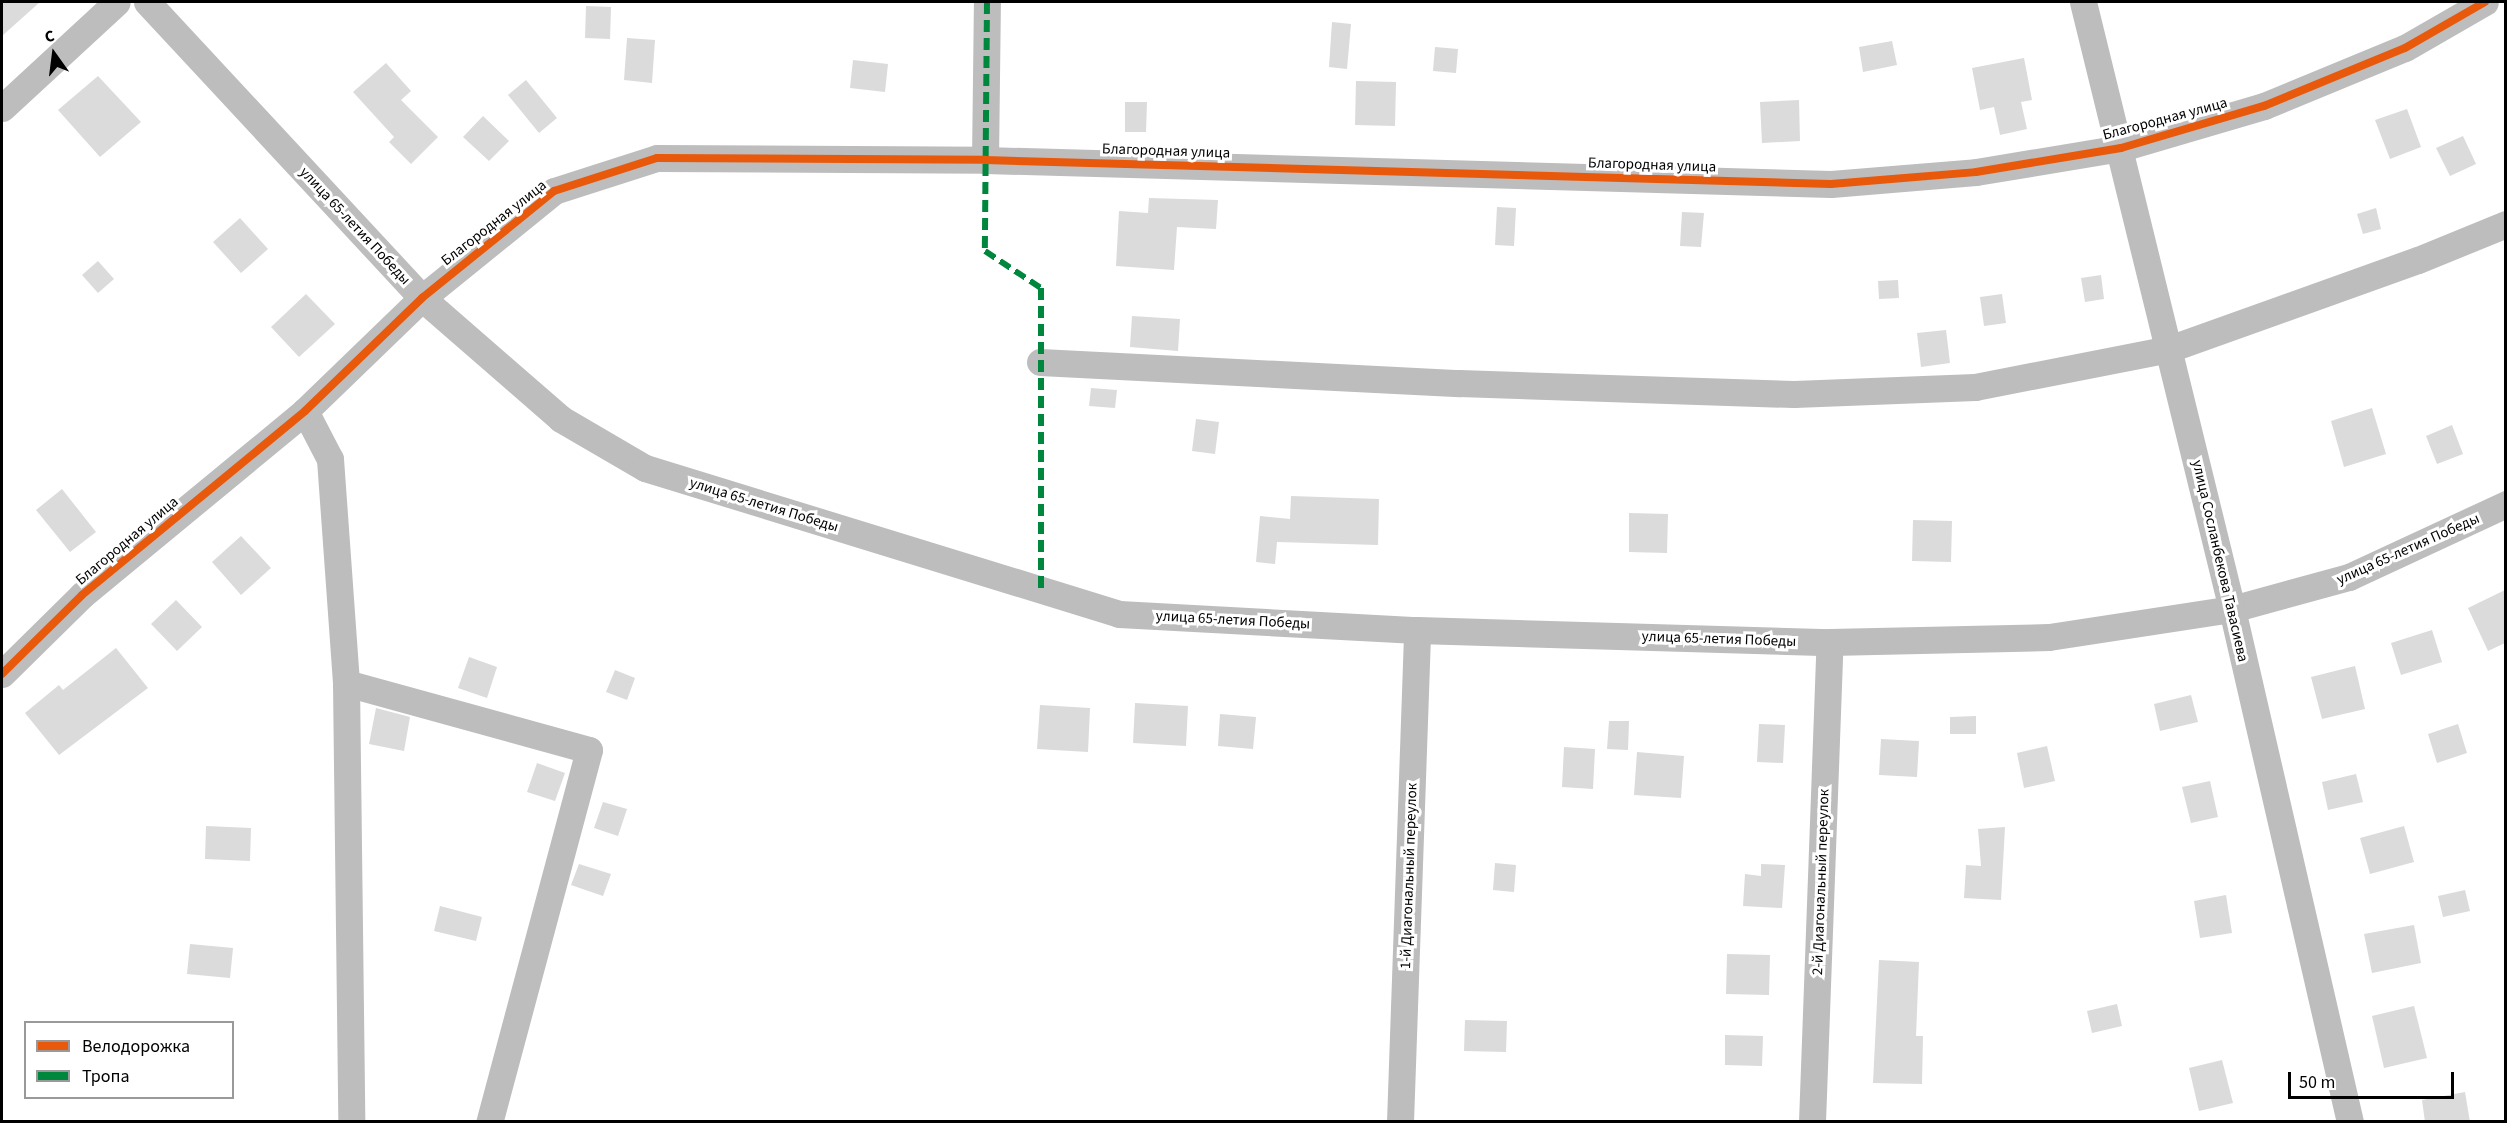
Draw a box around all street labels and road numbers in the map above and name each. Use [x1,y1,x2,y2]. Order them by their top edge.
street label: Благородная улица [2101,94,2229,144]
street label: Благородная улица [1102,140,1230,162]
street label: Благородная улица [1588,154,1716,176]
street label: улица 65-летия Победы [296,163,414,289]
street label: Благородная улица [438,176,550,270]
street label: улица Сосланбекова Тавасиева [2188,458,2252,664]
street label: улица 65-летия Победы [687,474,841,536]
street label: Благородная улица [72,493,182,589]
street label: улица 65-летия Победы [2334,509,2482,589]
street label: улица 65-летия Победы [1155,607,1311,633]
street label: улица 65-летия Победы [1641,627,1797,651]
street label: 1-й Диагональный переулок [1397,783,1421,969]
street label: 2-й Диагональный переулок [1809,789,1833,975]

